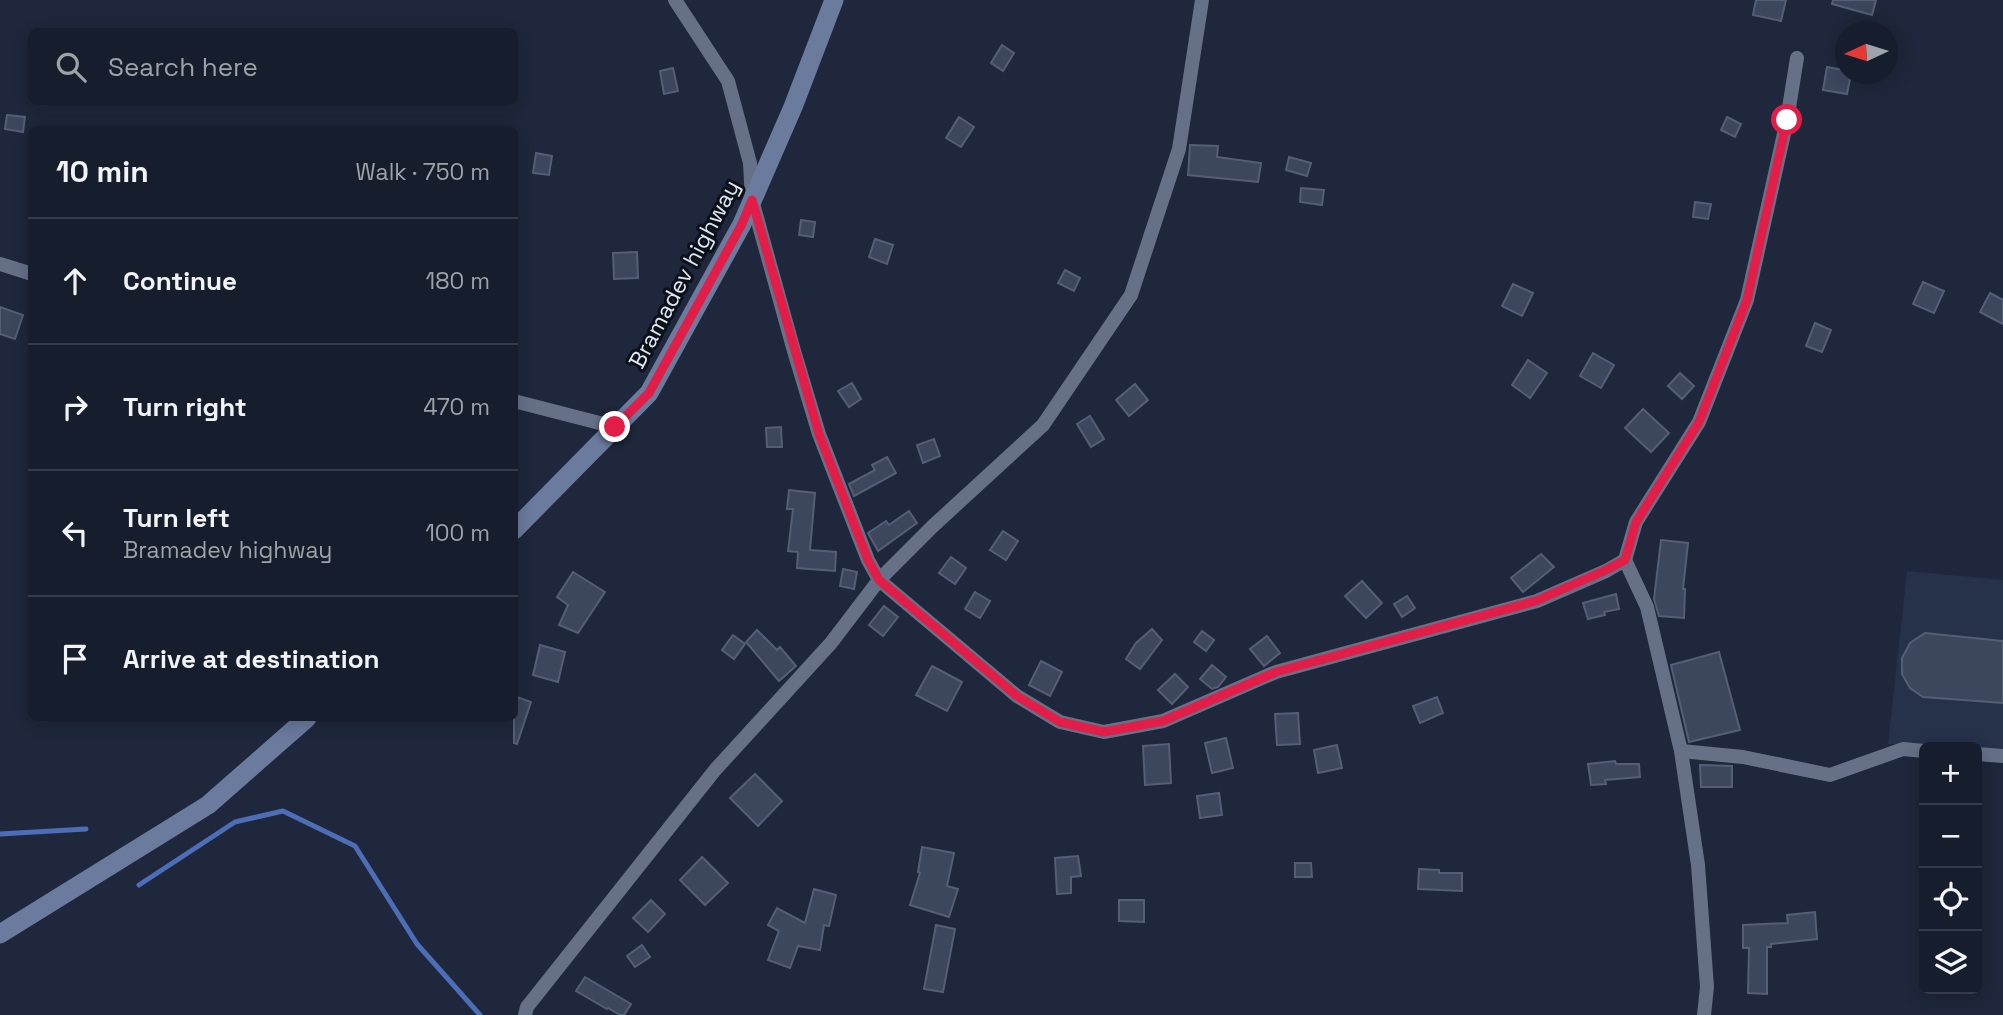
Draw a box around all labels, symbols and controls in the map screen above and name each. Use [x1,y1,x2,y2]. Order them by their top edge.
north arrow [1835,21,1898,84]
search box [28,28,518,105]
icon: search [52,48,90,86]
text: Search here [108,50,258,84]
route start [1771,104,1802,135]
text: 10 min [56,152,149,191]
text: Walk · 750 m [356,157,490,187]
street label: Bramadev highway [622,175,746,373]
icon: ahead [56,262,94,300]
text: Continue [123,264,237,298]
text: 180 m [426,266,490,296]
icon: right [56,388,94,426]
text: Turn right [123,390,247,424]
text: 470 m [423,392,490,422]
route end [599,411,630,442]
text: Turn left [123,501,230,535]
icon: left [56,514,94,552]
text: 100 m [425,518,490,548]
text: Bramadev highway [123,535,332,565]
icon: arrive [56,640,94,678]
text: Arrive at destination [123,642,380,676]
map controls [1919,742,1982,994]
button: + [1919,742,1982,805]
button: − [1919,805,1982,868]
button: locate [1919,868,1982,931]
button: layers [1919,931,1982,994]

